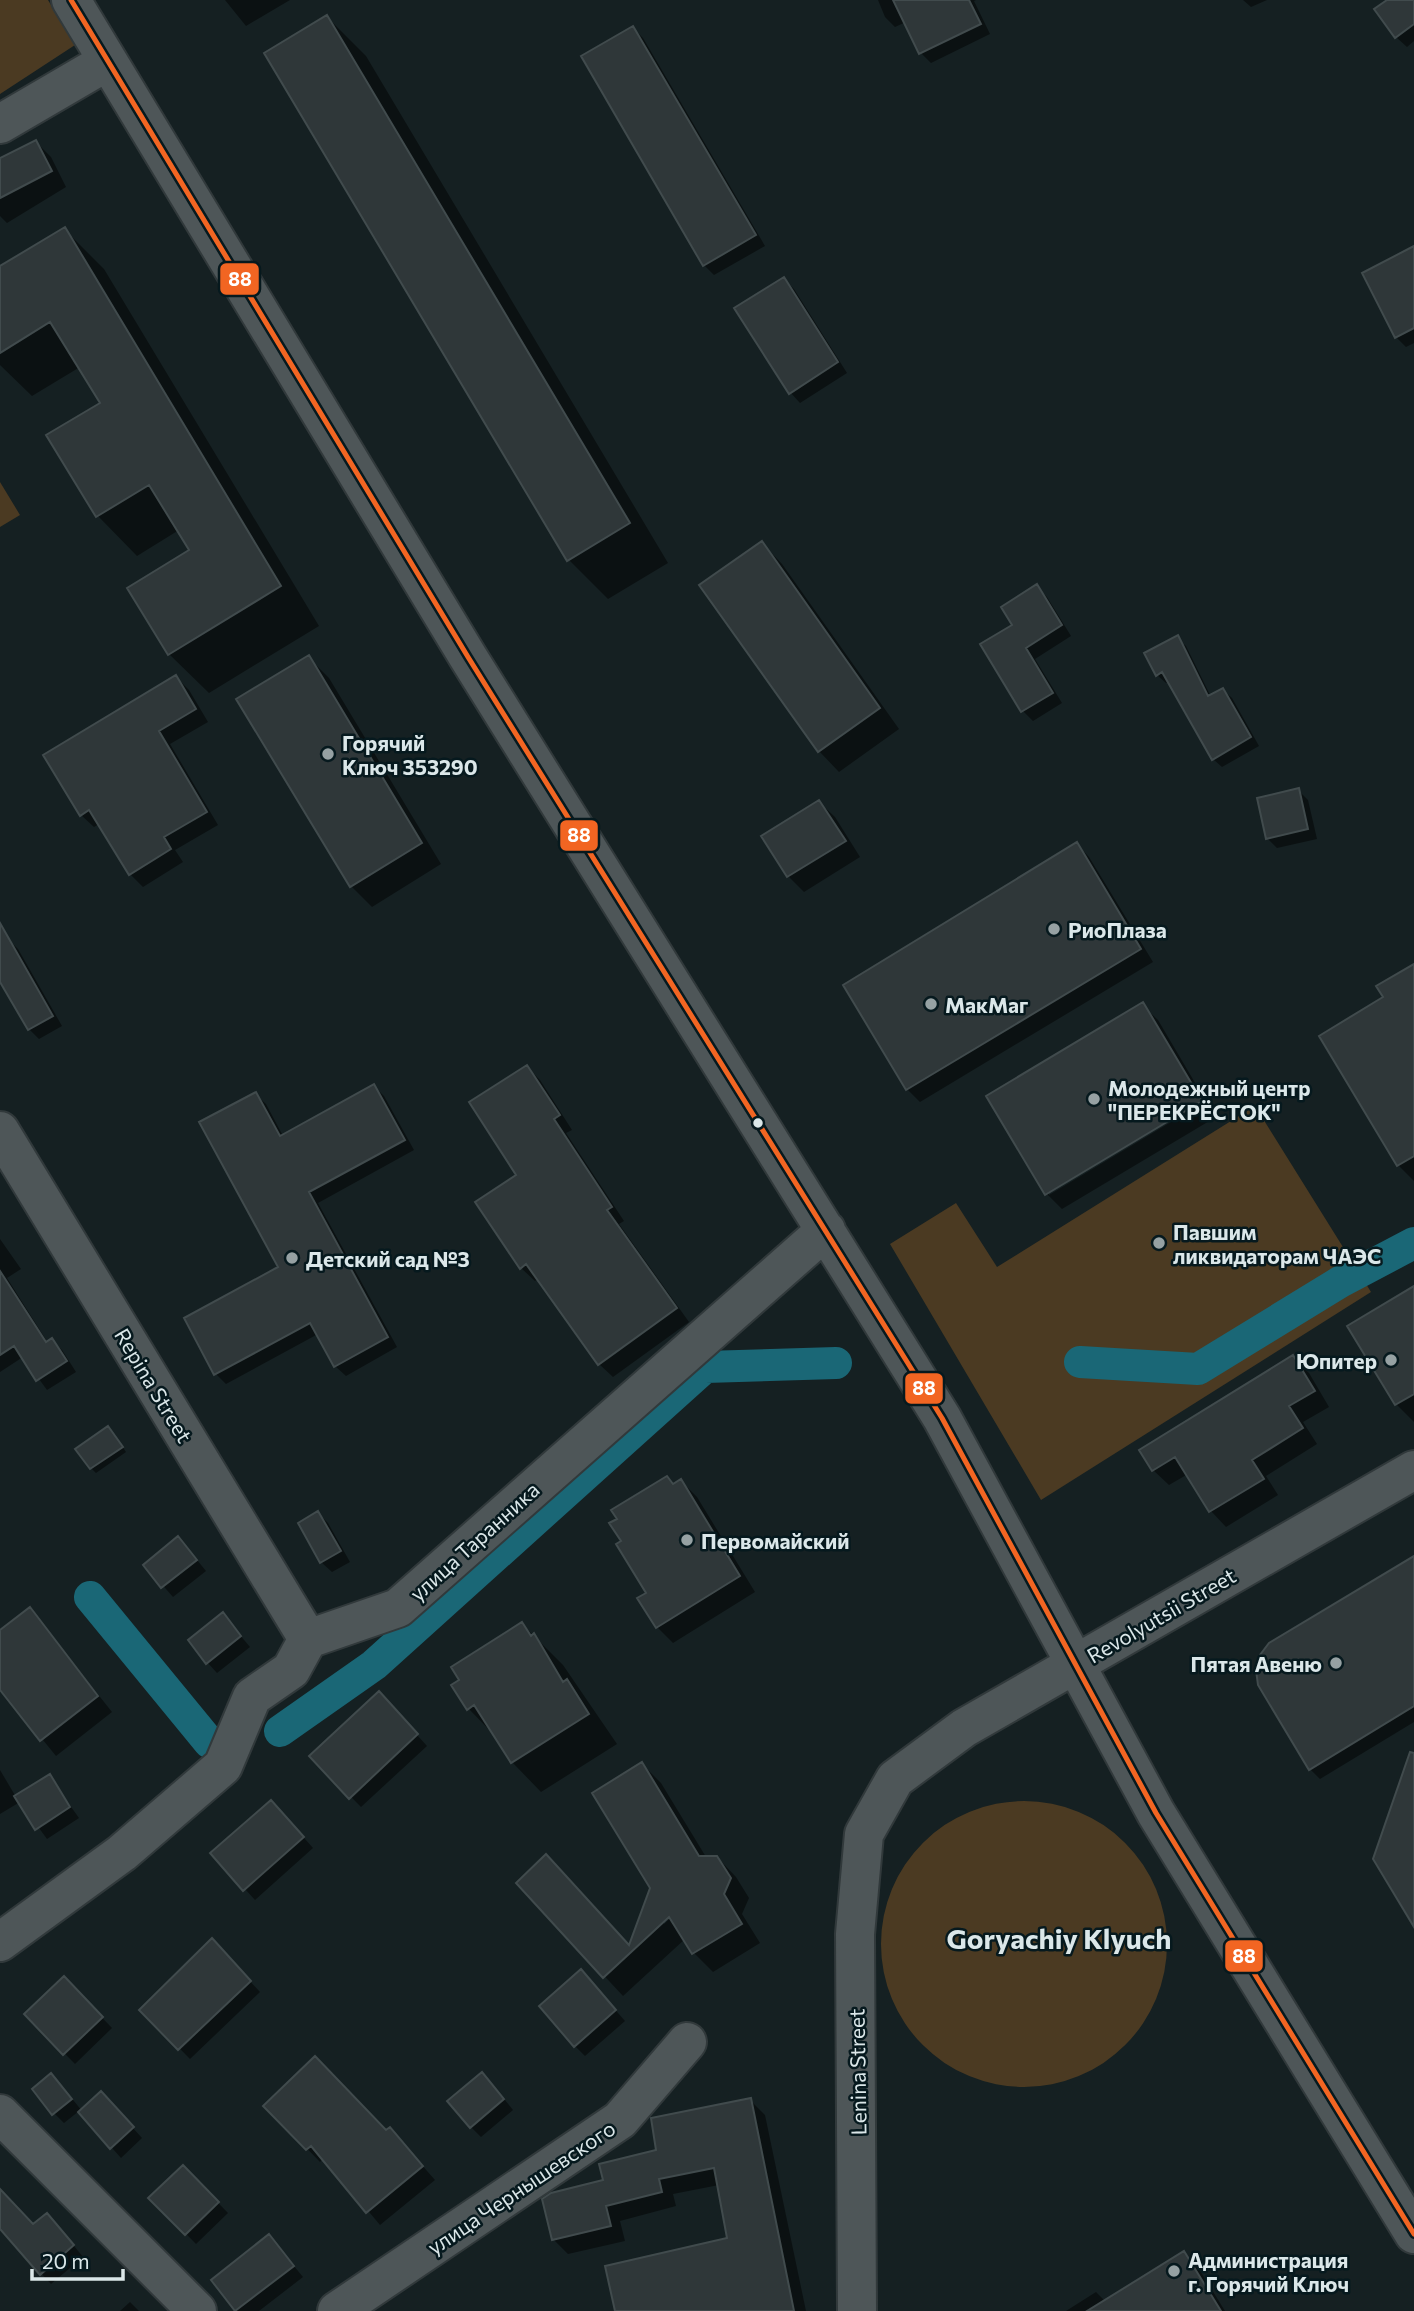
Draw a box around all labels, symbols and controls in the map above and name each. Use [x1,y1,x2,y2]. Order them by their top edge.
line badge: 88 [219,262,260,296]
text: 88 [228,267,252,290]
place label: Горячий Ключ 353290 [342,730,478,779]
marker: Горячий Ключ 353290 [320,746,336,762]
line badge: 88 [559,819,599,852]
text: 88 [567,823,591,846]
place label: РиоПлаза [1068,917,1167,942]
marker: РиоПлаза [1046,921,1062,937]
place label: МакМаг [945,992,1028,1017]
marker: МакМаг [923,996,939,1012]
place label: Молодежный центр "ПЕРЕКРЁСТОК" [1108,1075,1311,1124]
marker: Молодежный центр "ПЕРЕКРЁСТОК" [1086,1091,1102,1107]
unlabelled marker [751,1116,765,1130]
place label: Павшим ликвидаторам ЧАЭС [1173,1219,1381,1268]
marker: Павшим ликвидаторам ЧАЭС [1151,1235,1167,1251]
place label: Детский сад №3 [306,1246,470,1271]
marker: Детский сад №3 [284,1250,300,1266]
street label: Repina Street [110,1323,198,1447]
place label: Юпитер [1296,1348,1377,1373]
marker: Юпитер [1383,1352,1399,1368]
line badge: 88 [904,1372,944,1405]
text: 88 [912,1376,936,1399]
street label: улица Таранника [404,1476,544,1606]
place label: Первомайский [701,1528,849,1553]
marker: Первомайский [679,1532,695,1548]
street label: Revolyutsii Street [1082,1562,1240,1668]
place label: Пятая Авеню [1191,1651,1322,1676]
marker: Пятая Авеню [1328,1655,1344,1671]
district label: Goryachiy Klyuch [946,1921,1172,1955]
line badge: 88 [1224,1939,1264,1973]
text: 88 [1232,1944,1256,1967]
street label: Lenina Street [843,2008,871,2136]
street label: улица Чернышевского [422,2115,620,2259]
scale bar [32,2238,122,2282]
place label: Администрация г. Горячий Ключ [1188,2247,1349,2296]
text: 20 m [42,2248,90,2273]
marker: Администрация г. Горячий Ключ [1166,2263,1182,2279]

